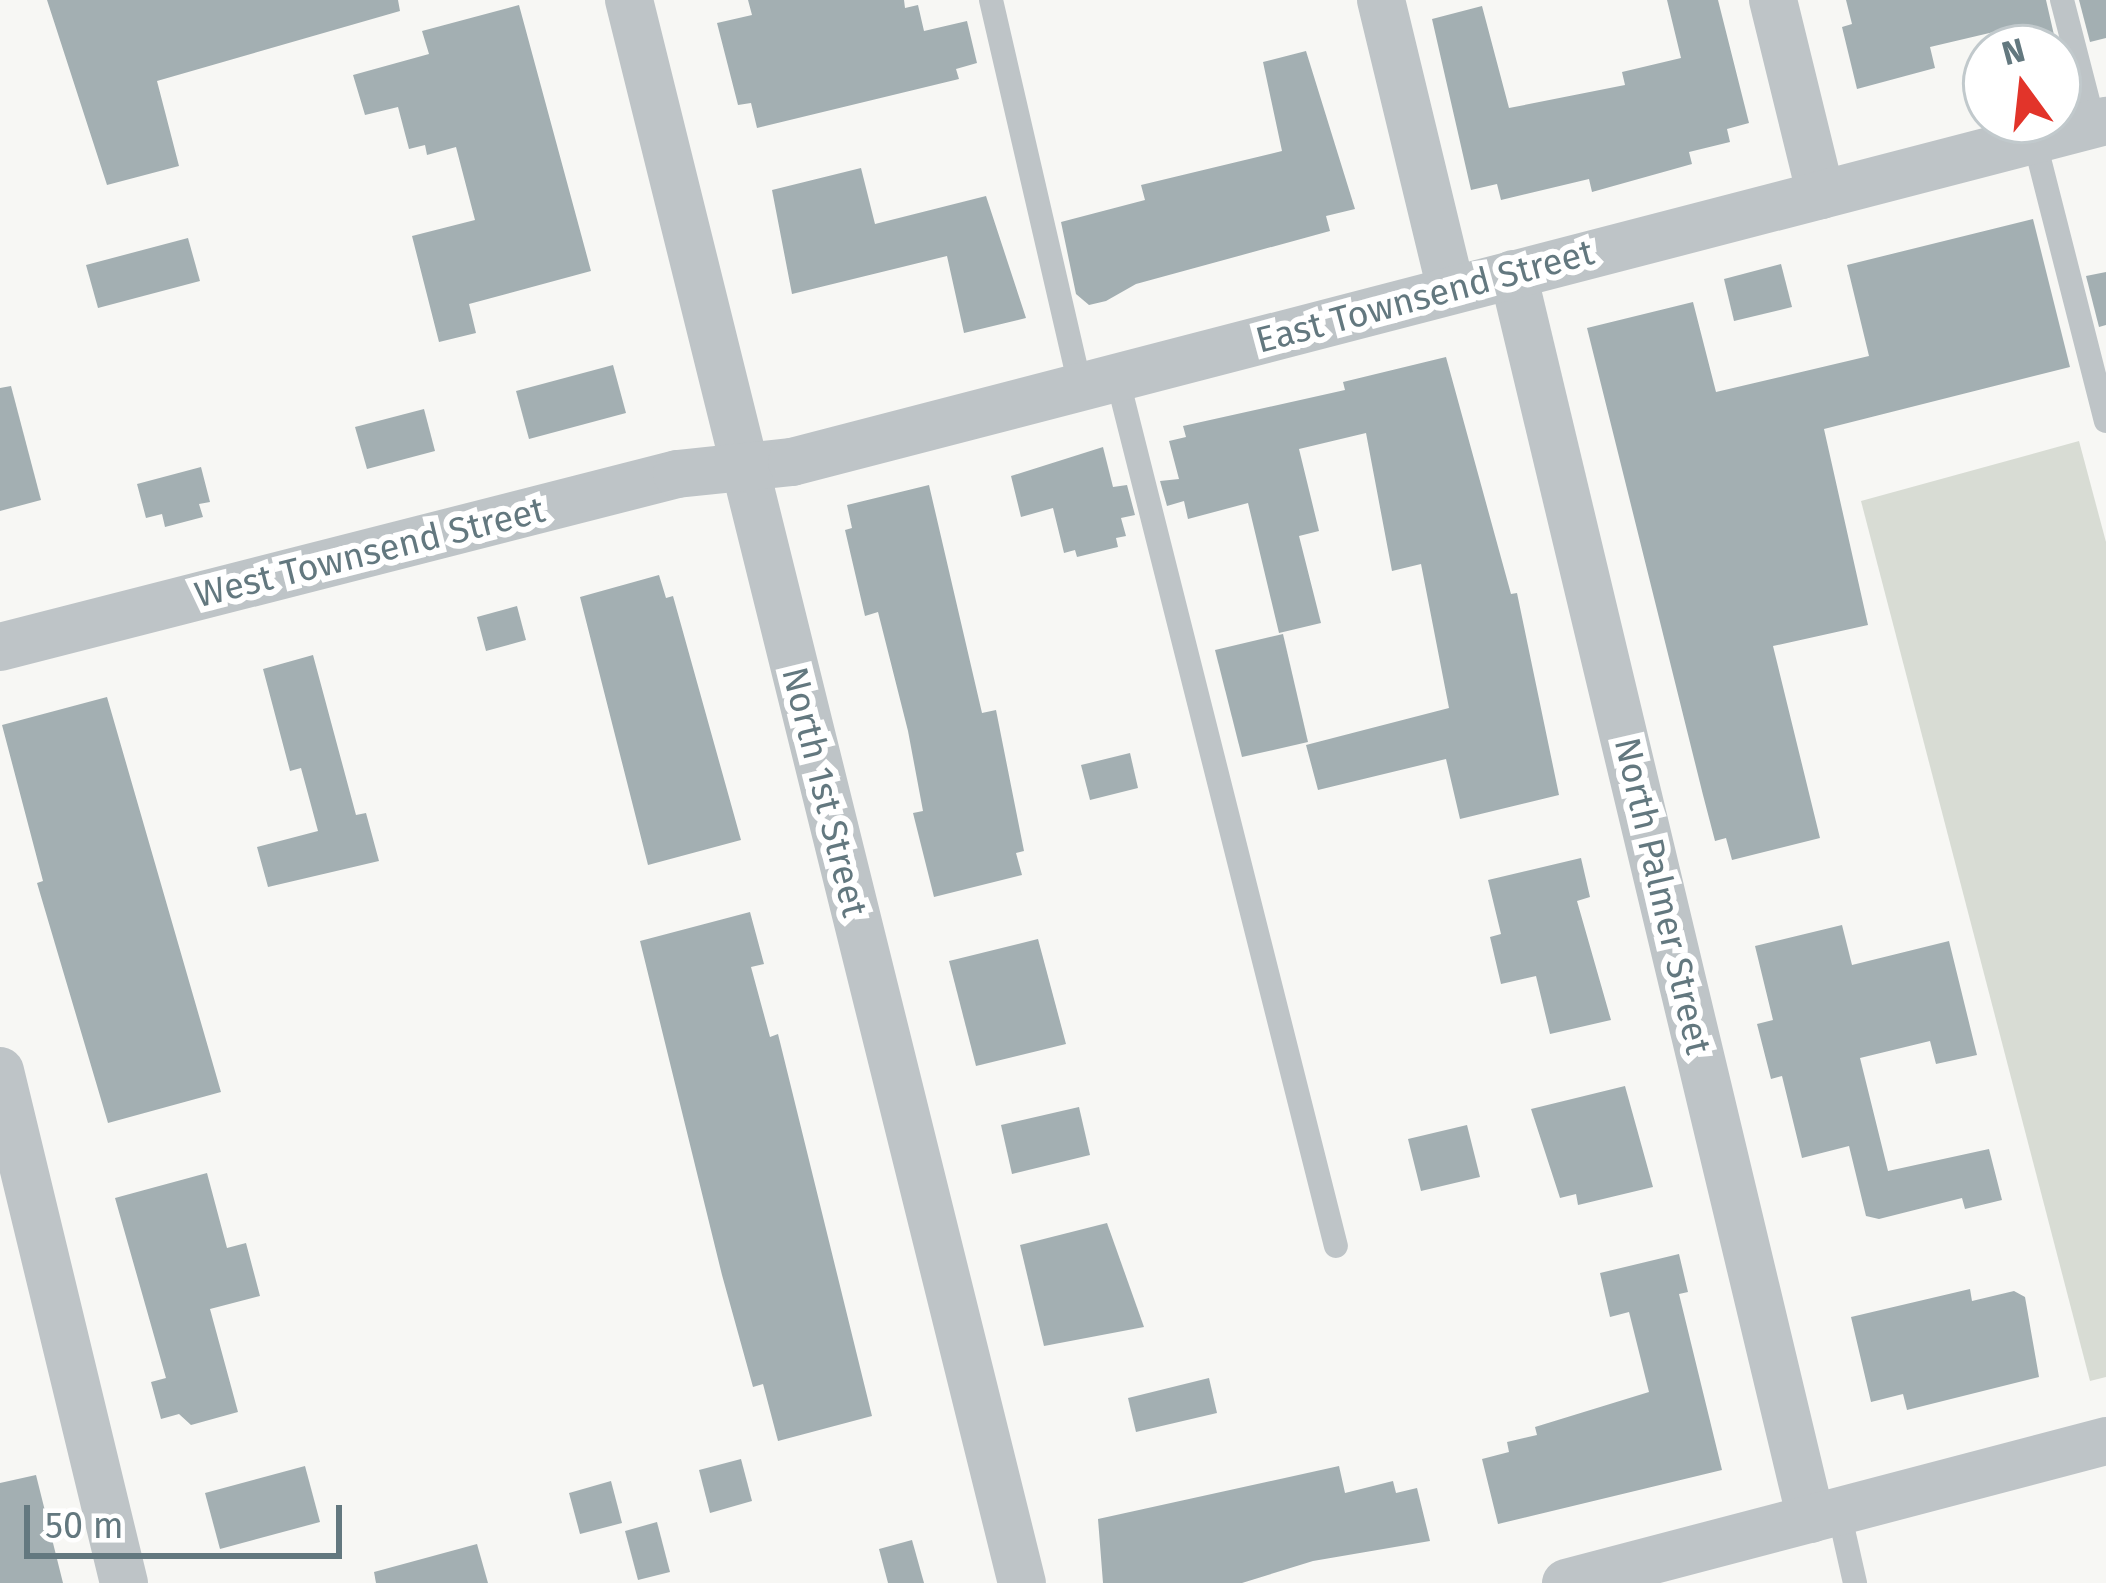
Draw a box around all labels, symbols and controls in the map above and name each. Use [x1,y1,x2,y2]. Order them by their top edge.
north arrow [1962,24,2082,144]
text: N [1998,30,2029,74]
street label: East Townsend Street [1251,231,1599,363]
street label: West Townsend Street [191,489,549,617]
street label: North 1st Street [772,663,876,921]
street label: North Palmer Street [1605,734,1719,1058]
scale bar [30,1481,348,1555]
text: 50 m [45,1504,124,1548]

